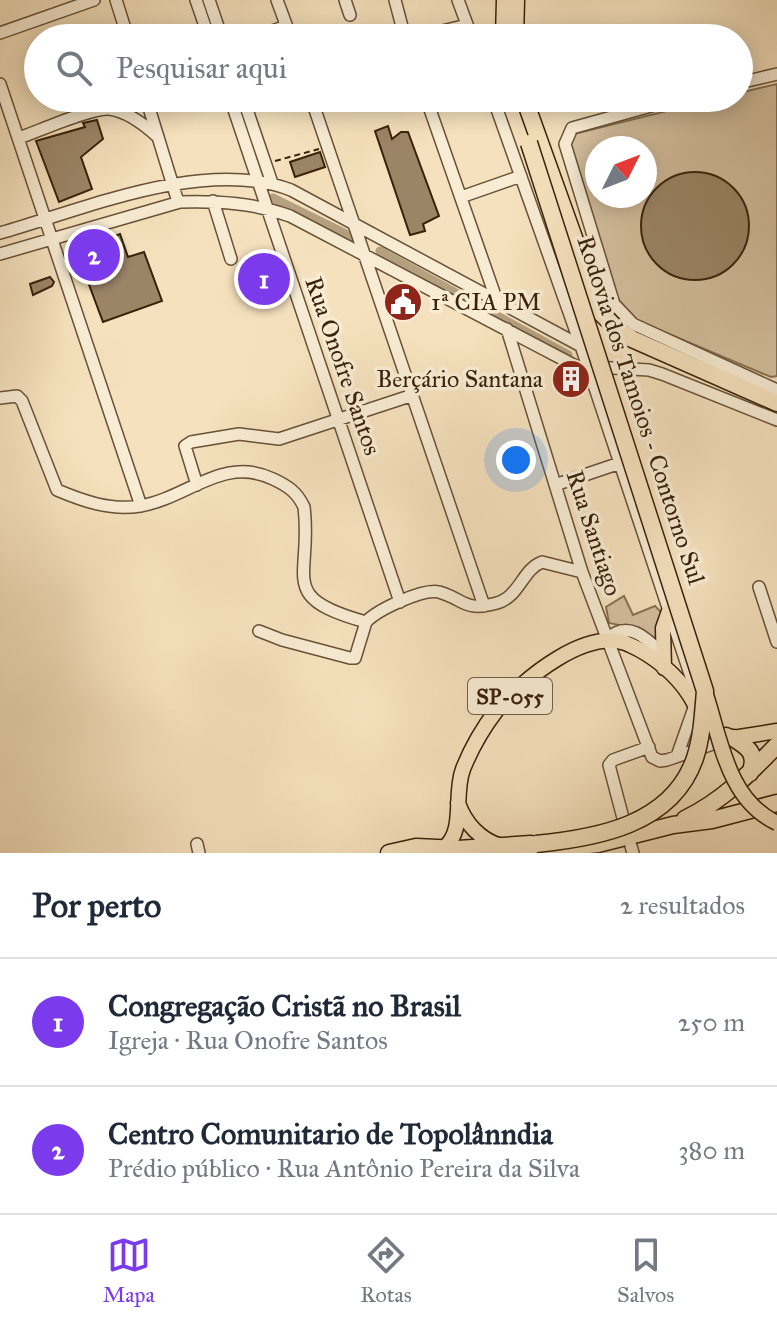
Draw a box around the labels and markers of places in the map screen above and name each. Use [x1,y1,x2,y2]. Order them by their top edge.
pin: 2 [68,225,120,285]
pin: 1 [238,249,290,309]
public building icon: 1ª CIA PM [382,281,424,323]
place label: 1ª CIA PM [431,287,541,317]
building icon: Berçário Santana [550,358,592,400]
place label: Berçário Santana [376,364,544,394]

